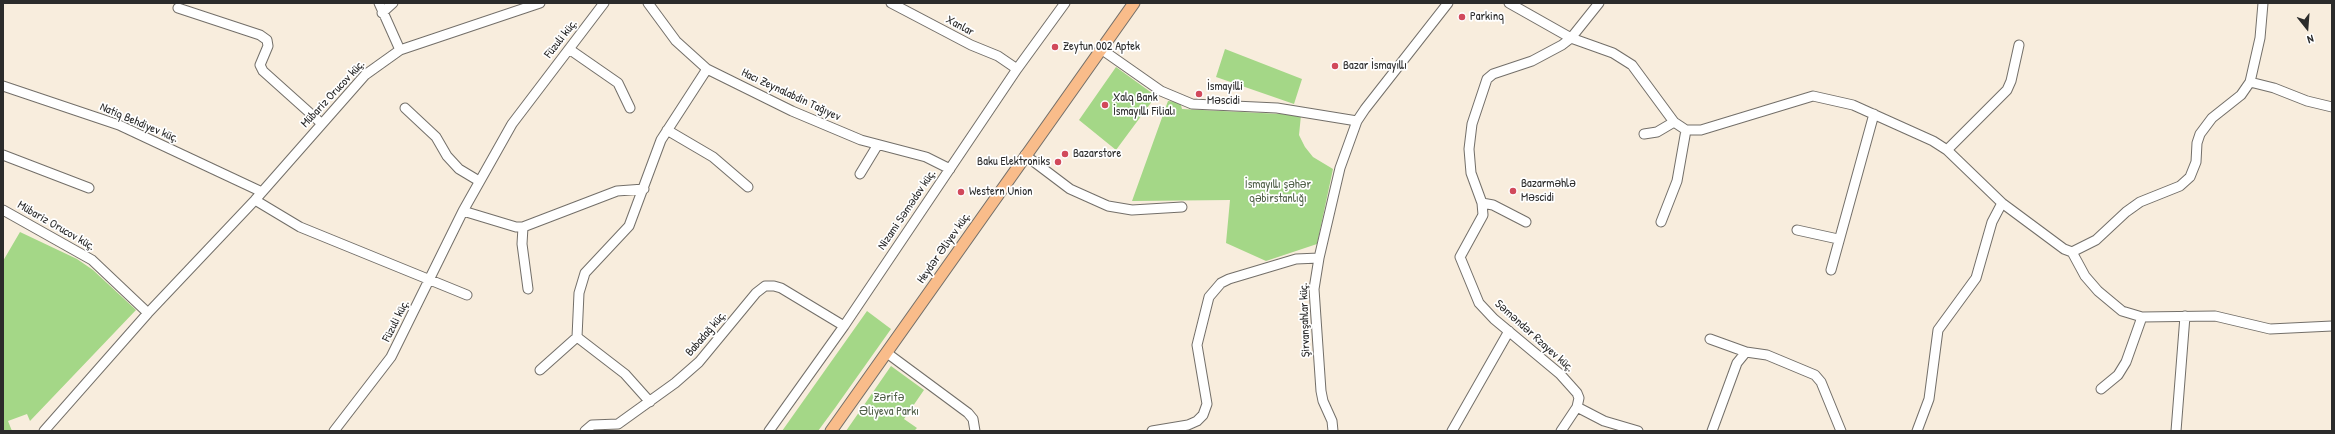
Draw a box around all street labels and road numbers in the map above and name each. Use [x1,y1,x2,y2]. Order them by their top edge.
street label: Xanlar [943,13,977,39]
street label: Füzuli küç. [542,17,580,61]
street label: Mübariz Orucov küç. [298,57,368,131]
street label: Hacı Zeynalabdin Tağıyev [739,66,843,124]
street label: Natiq Behdiyev küç. [98,100,180,146]
street label: Nizami Səmədov küç. [875,167,939,253]
street label: Mübariz Orucov küç. [15,198,97,254]
street label: Heydər Əliyev küç. [914,210,974,286]
street label: Şirvanşahlar küç. [1297,283,1313,357]
street label: Səməndər Rzayev küç. [1492,297,1576,375]
street label: Füzuli küç. [379,298,413,344]
street label: Babadağ küç. [683,309,729,359]

